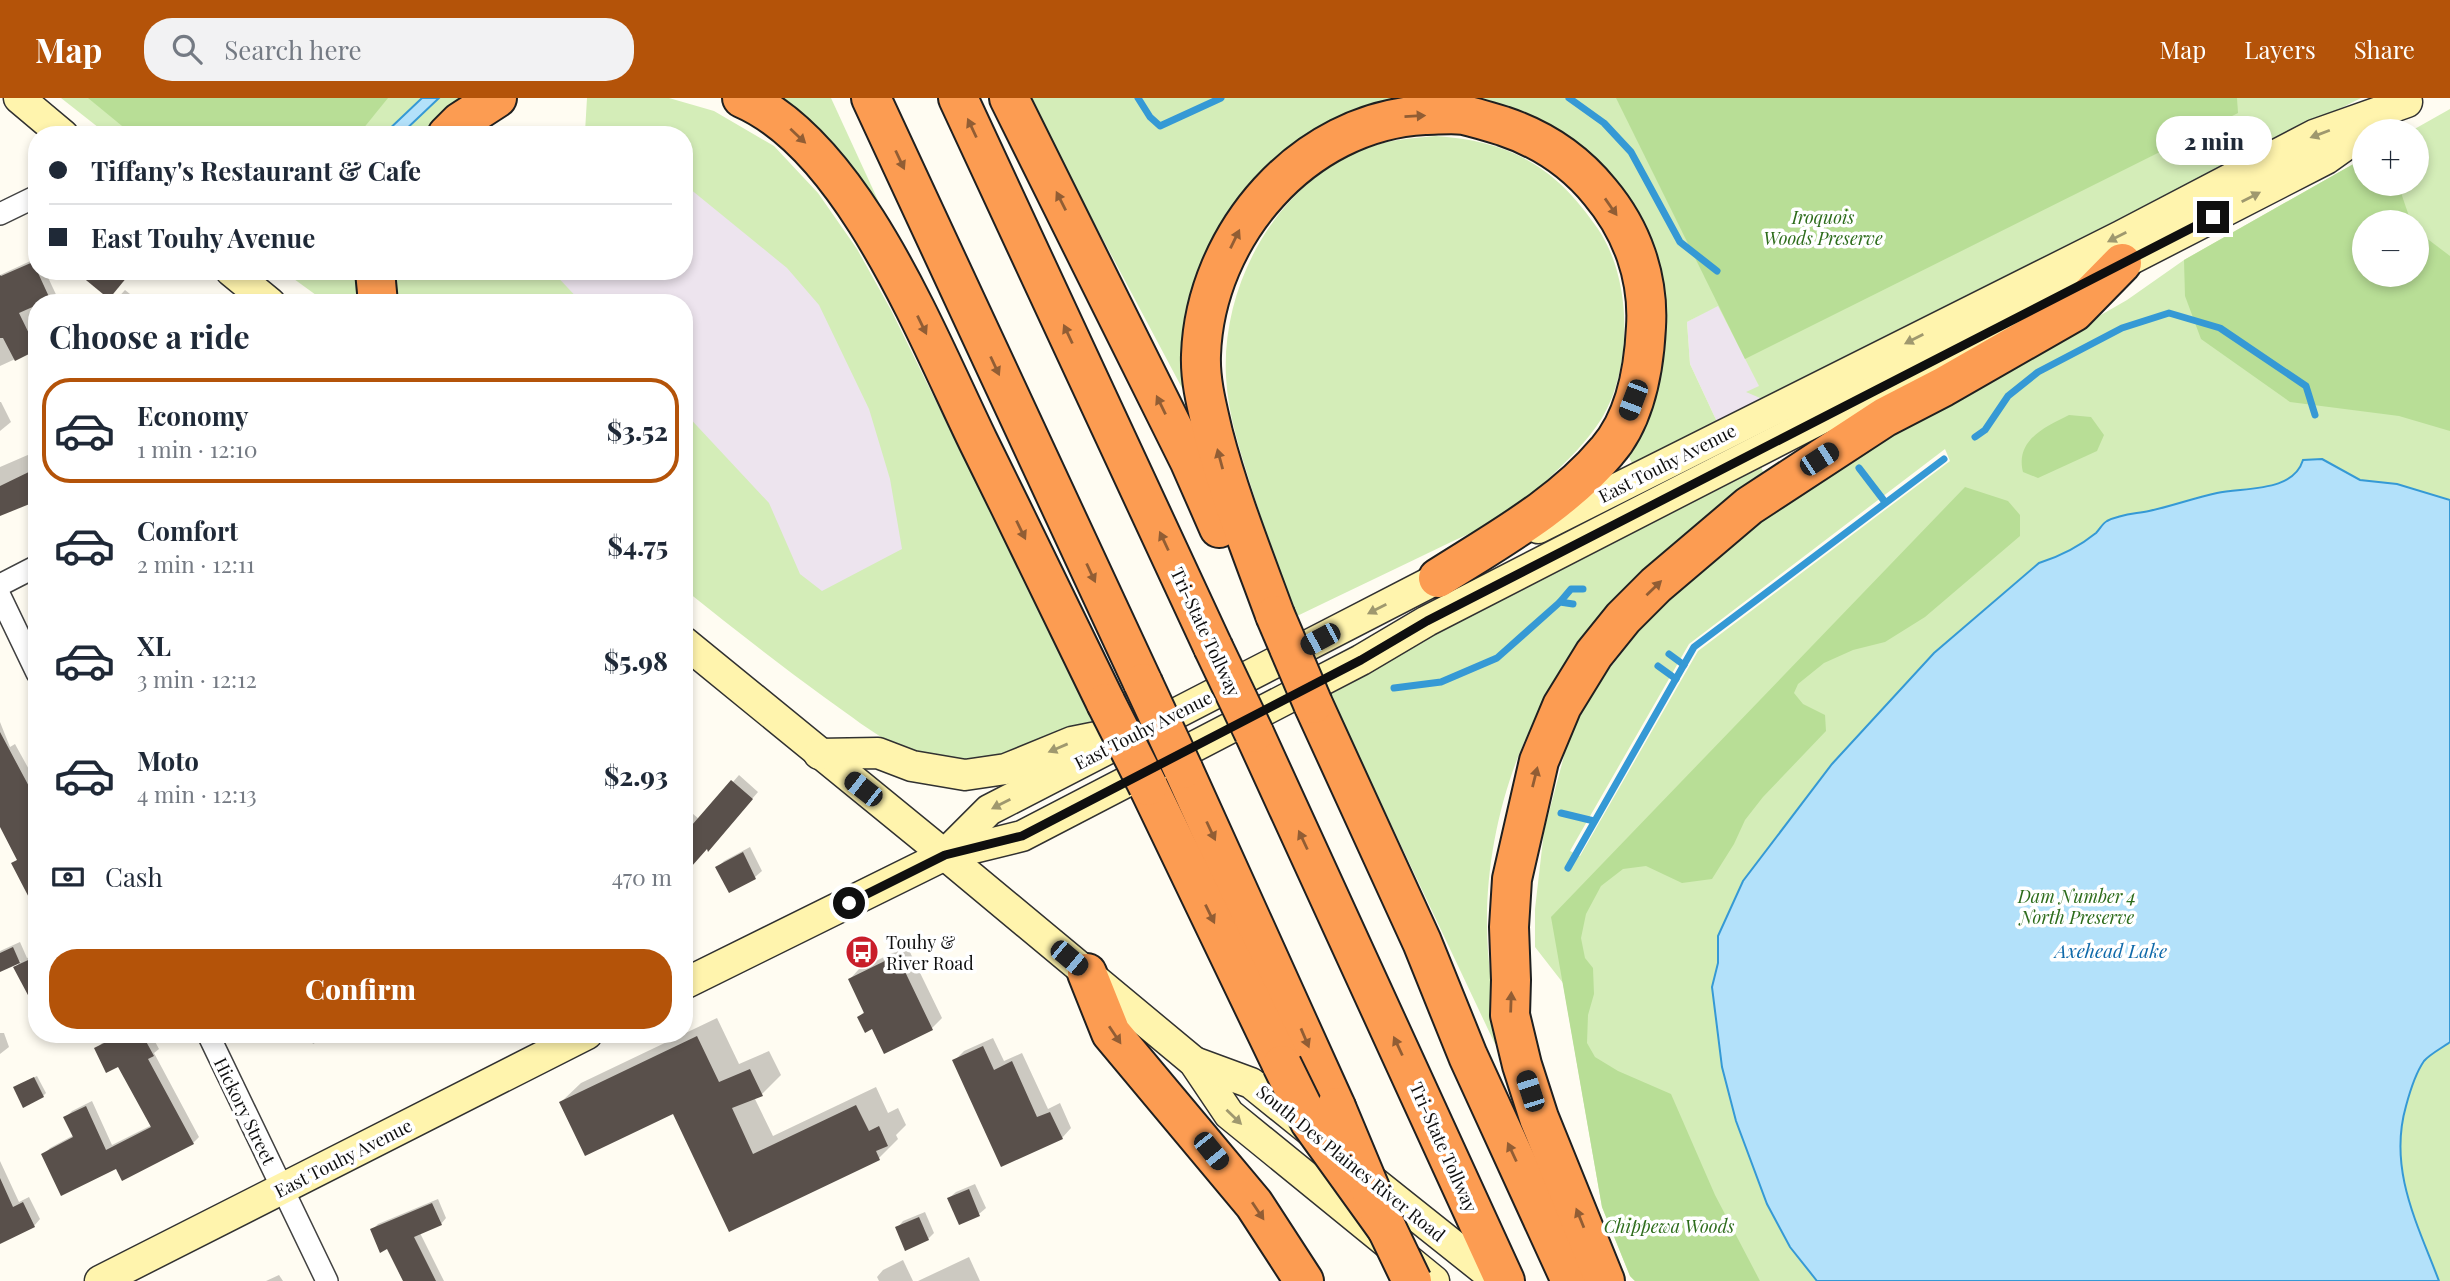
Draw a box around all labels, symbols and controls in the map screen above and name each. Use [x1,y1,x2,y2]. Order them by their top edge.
search box [144,18,634,81]
text: Map [35,27,102,71]
icon: search [168,30,206,68]
text: Search here [224,32,362,67]
text: Map [2160,33,2206,65]
text: Layers [2244,33,2316,65]
text: Share [2354,33,2415,65]
one-way arrow [1404,110,1426,121]
callout: 2 min [2155,116,2271,164]
one-way arrow [966,118,978,138]
map controls [2352,119,2429,287]
button: + [2352,119,2429,196]
text: 2 min [2184,125,2244,156]
one-way arrow [789,128,807,144]
one-way arrow [2309,128,2330,139]
one-way arrow [894,150,905,170]
text: Tiffany's Restaurant & Cafe [91,153,421,188]
one-way arrow [1055,191,1066,211]
one-way arrow [2241,191,2261,203]
one-way arrow [1604,198,1618,216]
route end [2197,201,2229,233]
park label: Iroquois Woods Preserve [1763,205,1883,250]
button: − [2352,210,2429,287]
text: East Touhy Avenue [91,220,315,255]
one-way arrow [1229,229,1241,249]
one-way arrow [2107,231,2127,243]
text: Choose a ride [49,314,250,357]
one-way arrow [916,315,927,335]
one-way arrow [1062,324,1074,344]
one-way arrow [1904,334,1924,345]
one-way arrow [989,356,1001,376]
car [1616,377,1651,423]
one-way arrow [1156,395,1167,415]
text: Economy [137,398,248,433]
icon: car [53,399,116,462]
text: $3.52 [607,413,668,448]
street label: East Touhy Avenue [1594,418,1740,508]
text: 1 min · 12:10 [137,433,258,464]
car [1796,439,1843,479]
one-way arrow [1214,447,1225,469]
text: Comfort [137,513,238,548]
icon: car [53,514,116,577]
one-way arrow [1016,520,1027,540]
text: $4.75 [608,528,668,563]
one-way arrow [1158,530,1169,551]
text: 2 min · 12:11 [137,548,255,579]
one-way arrow [1086,562,1097,583]
street label: Tri-State Tollway [1166,564,1246,700]
one-way arrow [1645,580,1662,596]
one-way arrow [1367,603,1387,615]
car [1297,620,1344,658]
text: XL [137,628,171,663]
icon: car [53,629,116,692]
text: $5.98 [604,643,668,678]
text: 3 min · 12:12 [137,663,257,694]
street label: East Touhy Avenue [1070,685,1216,775]
one-way arrow [1047,742,1068,753]
text: Moto [137,743,199,778]
icon: car [53,744,116,807]
text: $2.93 [604,758,668,793]
one-way arrow [1530,766,1541,788]
car [840,768,887,810]
text: 4 min · 12:13 [137,778,257,809]
one-way arrow [991,798,1011,809]
one-way arrow [1205,821,1217,841]
one-way arrow [1297,830,1309,850]
icon: cash [49,858,87,896]
text: Cash [105,859,163,894]
text: 470 m [612,861,672,892]
park label: Dam Number 4 North Preserve [2017,884,2136,929]
route start [833,887,865,919]
one-way arrow [1204,904,1215,924]
place label: Touhy & River Road [886,930,974,975]
bus stop icon: Touhy & River Road [843,933,881,971]
car [1047,936,1092,980]
water label: Axehead Lake [2053,937,2167,963]
button: Confirm [49,949,672,1029]
one-way arrow [1505,991,1516,1013]
one-way arrow [1108,1026,1122,1044]
one-way arrow [1300,1028,1311,1049]
one-way arrow [1392,1036,1404,1056]
street label: Hickory Street [209,1053,282,1169]
car [1514,1068,1547,1114]
street label: Tri-State Tollway [1405,1078,1483,1216]
street label: South Des Plaines River Road [1252,1079,1451,1247]
one-way arrow [1225,1109,1242,1125]
street label: East Touhy Avenue [270,1113,416,1203]
car [1190,1128,1233,1174]
one-way arrow [1507,1142,1518,1162]
one-way arrow [1252,1201,1265,1221]
one-way arrow [1574,1207,1585,1228]
park label: Chippewa Woods [1604,1214,1734,1238]

